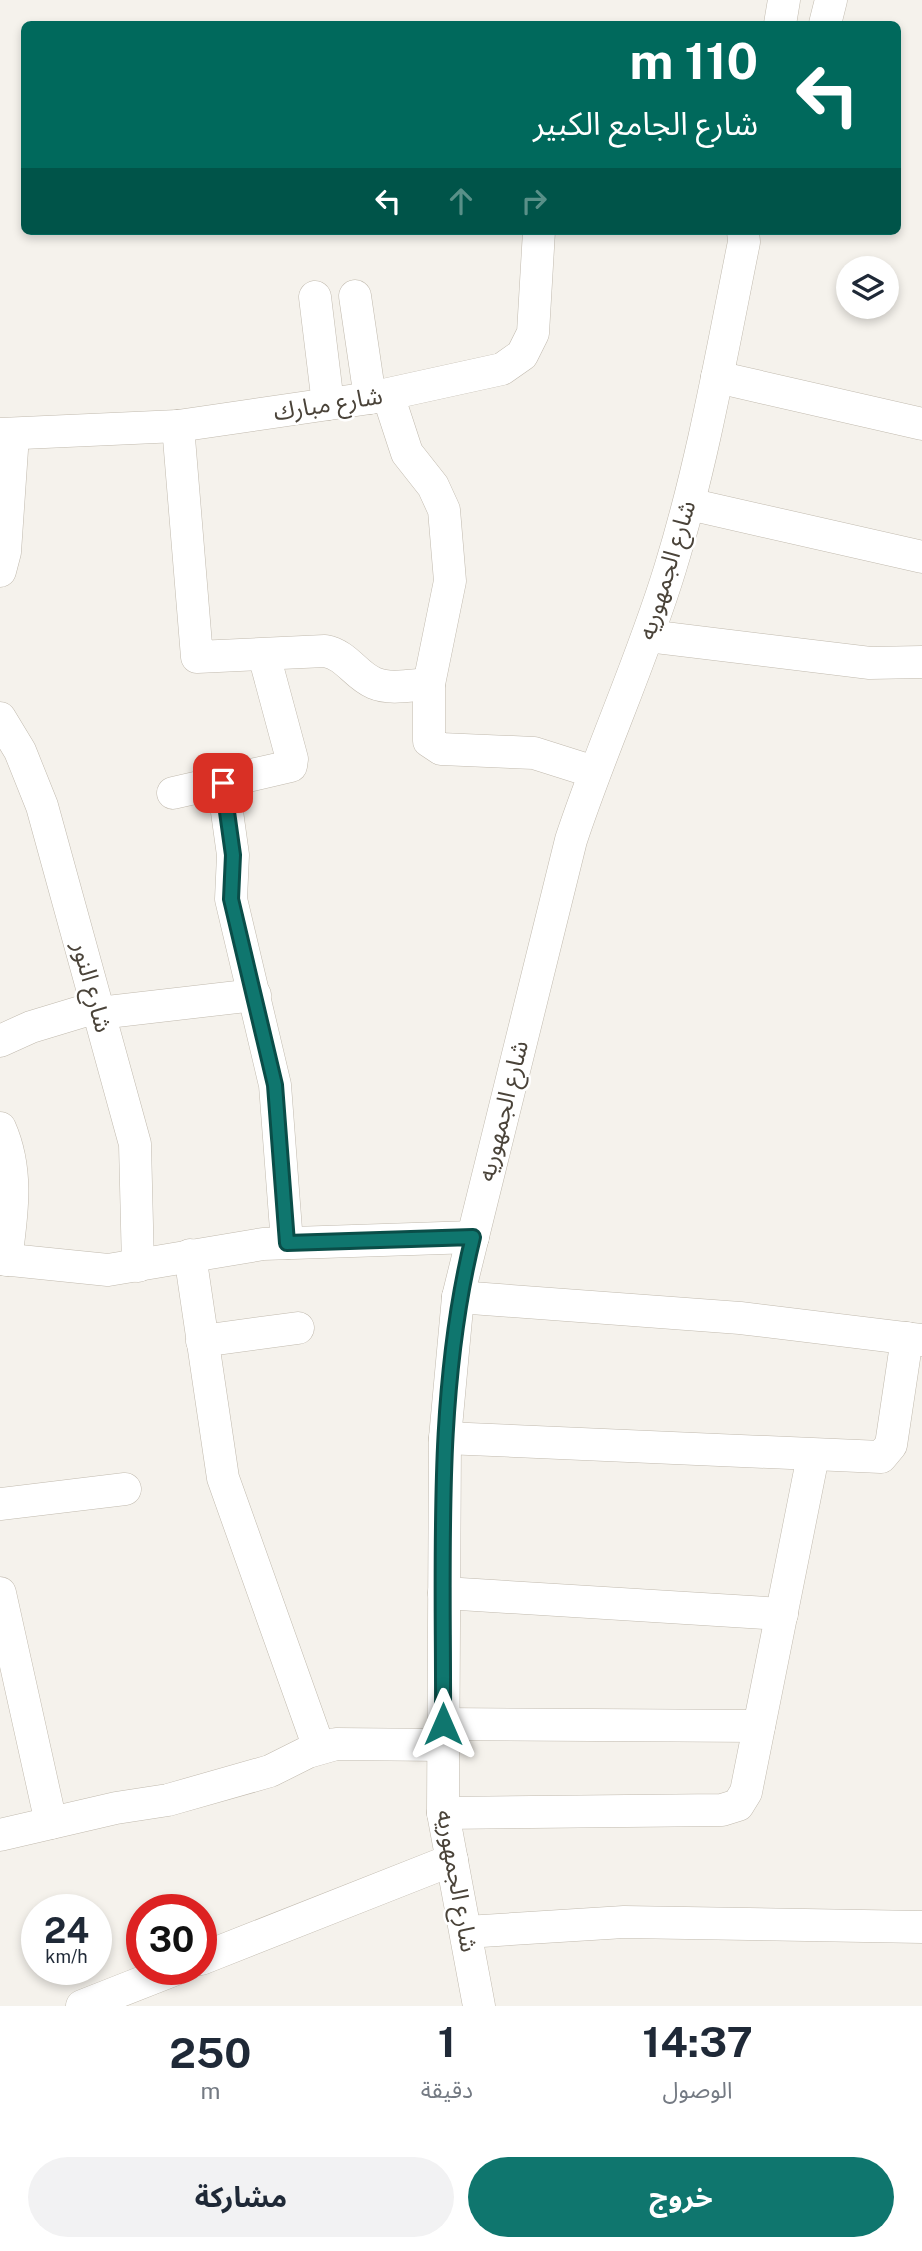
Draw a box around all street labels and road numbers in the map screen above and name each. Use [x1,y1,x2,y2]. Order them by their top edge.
street label: شارع مبارك [271,381,385,429]
street label: شارع الجمهوريه [632,497,704,644]
street label: شارع النور [63,937,119,1036]
street label: شارع الجمهوريه [471,1037,537,1185]
street label: شارع الجمهوريه [428,1807,484,1955]

